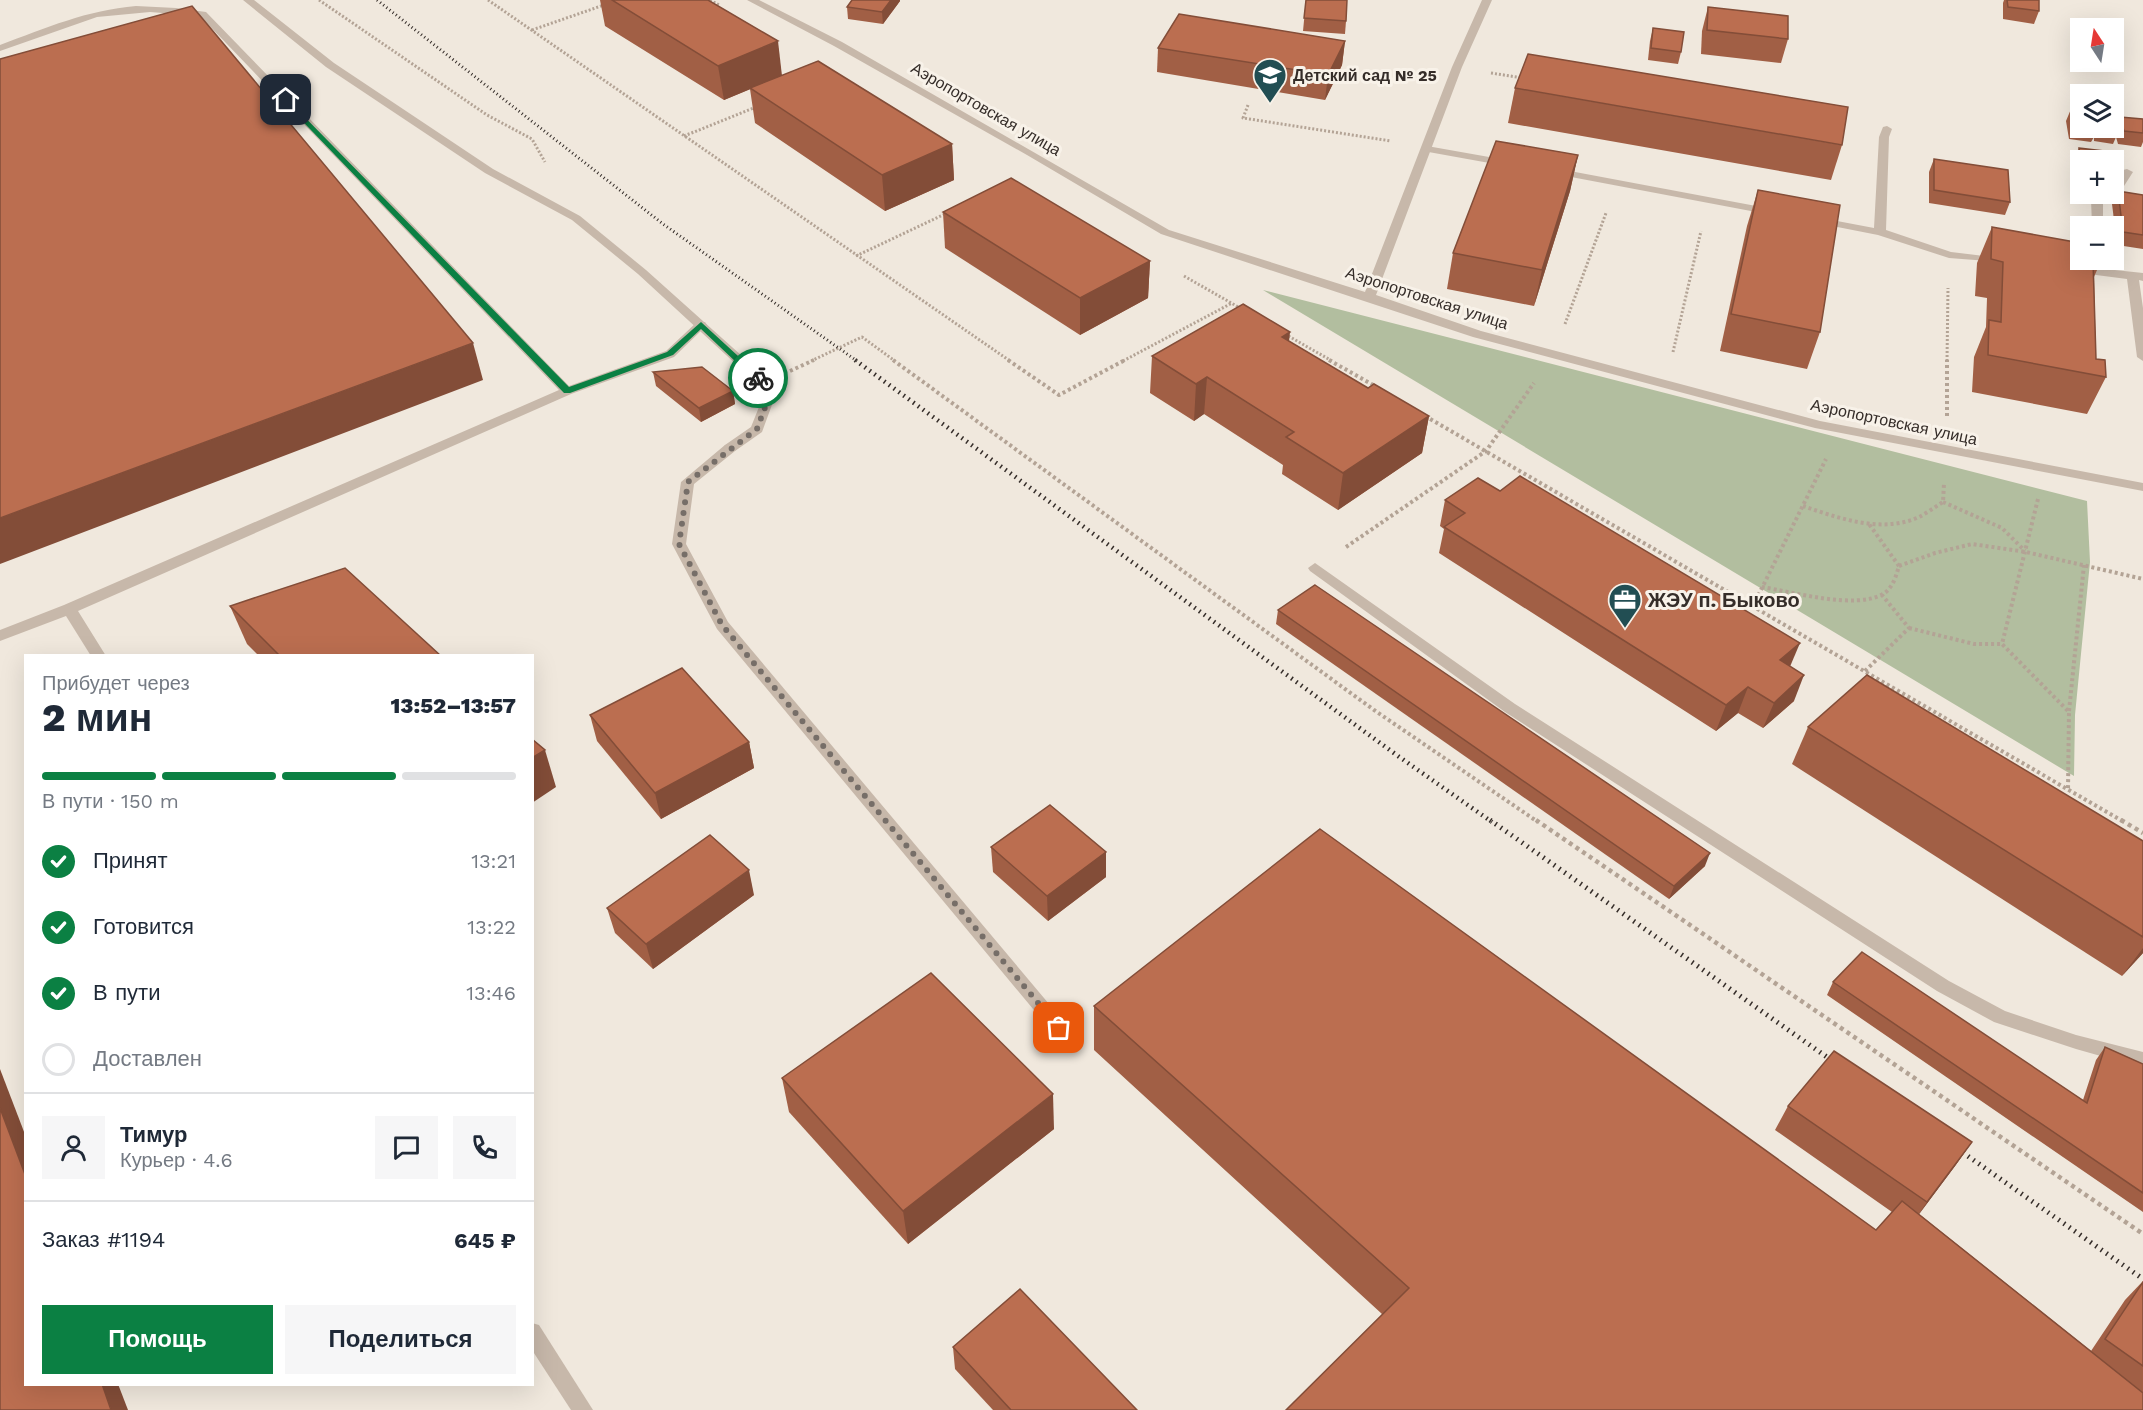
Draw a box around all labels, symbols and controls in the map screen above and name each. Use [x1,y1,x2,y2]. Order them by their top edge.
north arrow [2070,18,2124,72]
map controls [2070,18,2124,270]
school or university icon: Детский сад № 25 [1252,57,1288,104]
street label: Аэропортовская улица [908,58,1064,160]
place label: Детский сад № 25 [1293,66,1437,85]
pin [260,74,311,125]
icon: home [269,83,302,116]
button: layers [2070,84,2124,138]
button: + [2070,150,2124,204]
button: − [2070,216,2124,270]
street label: Аэропортовская улица [1343,263,1511,333]
courier [728,348,788,408]
icon: bike [742,362,775,395]
street label: Аэропортовская улица [1809,395,1979,449]
office icon: ЖЭУ п. Быково [1607,582,1643,629]
place label: ЖЭУ п. Быково [1647,588,1800,612]
text: Прибудет через [42,671,190,695]
text: 13:52–13:57 [391,693,516,718]
text: 2 мин [42,695,152,740]
text: В пути · 150 m [42,789,179,813]
icon: check [42,845,75,878]
text: Принят [93,848,167,873]
text: 13:21 [471,849,516,873]
icon: check [42,911,75,944]
text: Готовится [93,914,194,939]
text: 13:22 [467,915,516,939]
icon: check [42,977,75,1010]
text: В пути [93,980,160,1005]
text: 13:46 [466,981,516,1005]
pin [1033,1002,1084,1053]
icon: bag [1042,1011,1075,1044]
text: Доставлен [93,1046,202,1071]
button: person [42,1116,105,1179]
button: chat [375,1116,438,1179]
button: phone [453,1116,516,1179]
text: Тимур [120,1122,188,1147]
text: Курьер · 4.6 [120,1148,233,1172]
text: Заказ #1194 [42,1227,165,1252]
text: 645 ₽ [454,1228,516,1253]
button: Помощь [42,1305,273,1374]
button: Поделиться [285,1305,516,1374]

